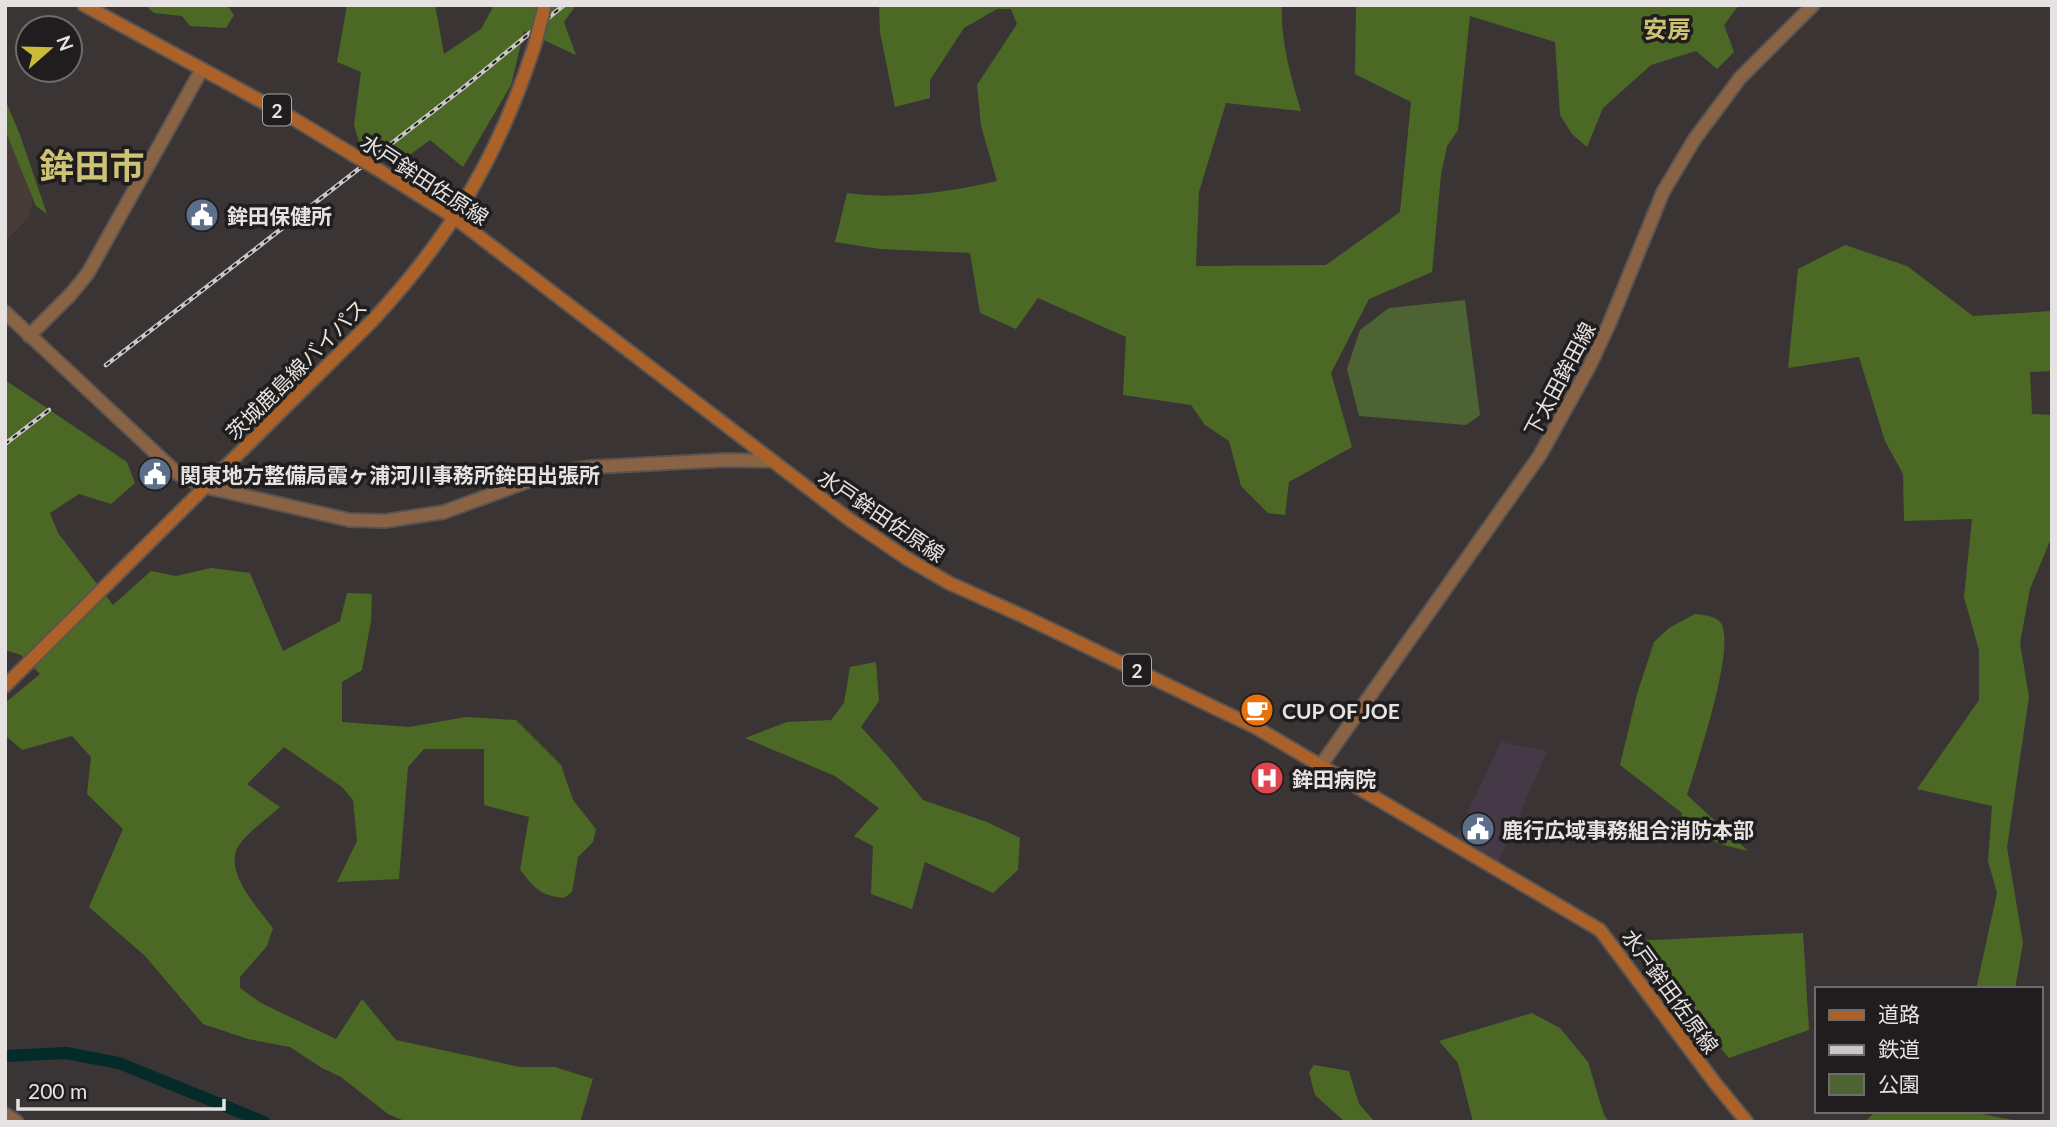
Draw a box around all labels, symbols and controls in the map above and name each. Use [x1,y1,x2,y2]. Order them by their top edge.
north arrow [14,14,84,84]
district label: 安房 [1643,14,1691,43]
text: N [52,32,79,54]
road number: 2 [263,94,291,125]
street label: 水戸鉾田佐原線 [357,128,493,230]
district label: 鉾田市 [39,144,145,186]
public building icon: 鉾田保健所 [183,196,221,234]
place label: 鉾田保健所 [227,203,332,228]
street label: 茨城鹿島線バイパス [220,293,372,445]
street label: 下太田鉾田線 [1518,318,1600,440]
public building icon: 関東地方整備局霞ヶ浦河川事務所鉾田出張所 [136,455,174,493]
place label: 関東地方整備局霞ヶ浦河川事務所鉾田出張所 [180,462,600,487]
street label: 水戸鉾田佐原線 [814,464,950,566]
road number: 2 [1123,654,1151,685]
cafe icon: CUP OF JOE [1238,691,1276,729]
place label: CUP OF JOE [1282,698,1400,723]
hospital icon: 鉾田病院 [1248,759,1286,797]
place label: 鉾田病院 [1292,766,1376,791]
public building icon: 鹿行広域事務組合消防本部 [1459,810,1497,848]
place label: 鹿行広域事務組合消防本部 [1502,817,1754,842]
street label: 水戸鉾田佐原線 [1618,924,1724,1058]
legend [1815,987,2043,1113]
text: 道路 [1878,1001,1920,1026]
text: 鉄道 [1878,1036,1920,1061]
scale bar [18,1068,224,1112]
text: 公園 [1878,1071,1920,1096]
text: 200 m [28,1078,87,1103]

